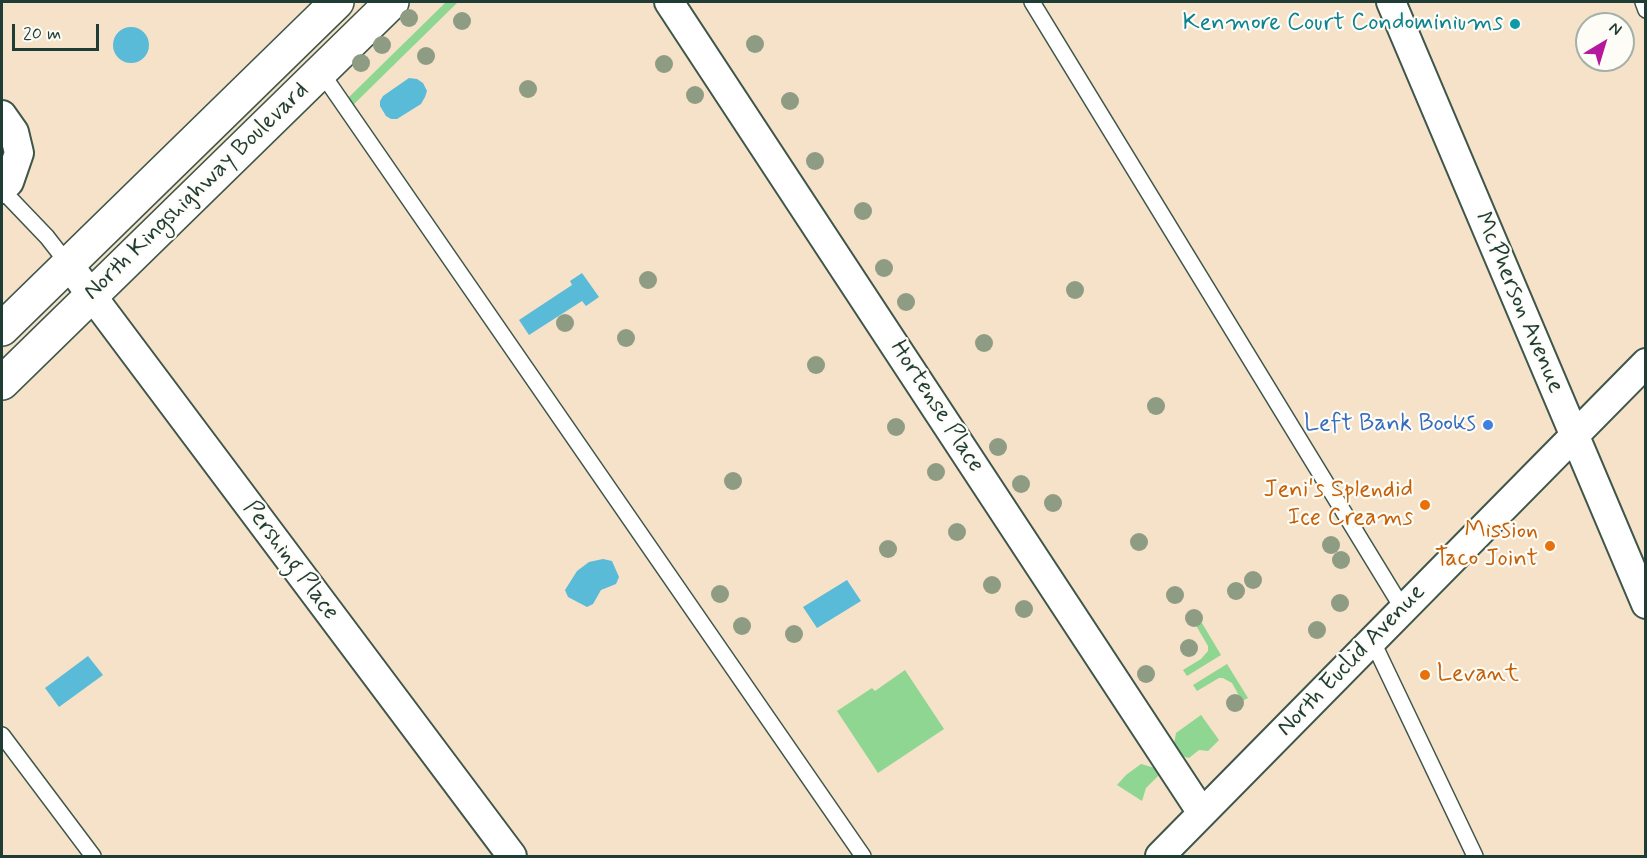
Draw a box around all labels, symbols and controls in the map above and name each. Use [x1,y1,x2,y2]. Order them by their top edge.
place label: Kenmore Court Condominiums [1183,10,1503,38]
scale bar [15,12,102,50]
north arrow [1575,12,1635,72]
marker: Kenmore Court Condominiums [1508,17,1522,31]
text: N [1604,17,1626,41]
text: 20 m [23,22,61,46]
street label: North Kingshighway Boulevard [78,77,316,307]
street label: McPherson Avenue [1467,208,1569,398]
street label: Hortense Place [883,336,989,478]
place label: Left Bank Books [1304,411,1476,439]
marker: Left Bank Books [1481,418,1495,432]
place label: Jeni's Splendid Ice Creams [1264,477,1413,533]
street label: Pershing Place [236,496,344,626]
marker: Jeni's Splendid Ice Creams [1418,498,1432,512]
place label: Mission Taco Joint [1435,518,1538,574]
marker: Mission Taco Joint [1543,539,1557,553]
street label: North Euclid Avenue [1272,579,1432,743]
place label: Levant [1437,661,1519,689]
marker: Levant [1418,668,1432,682]

